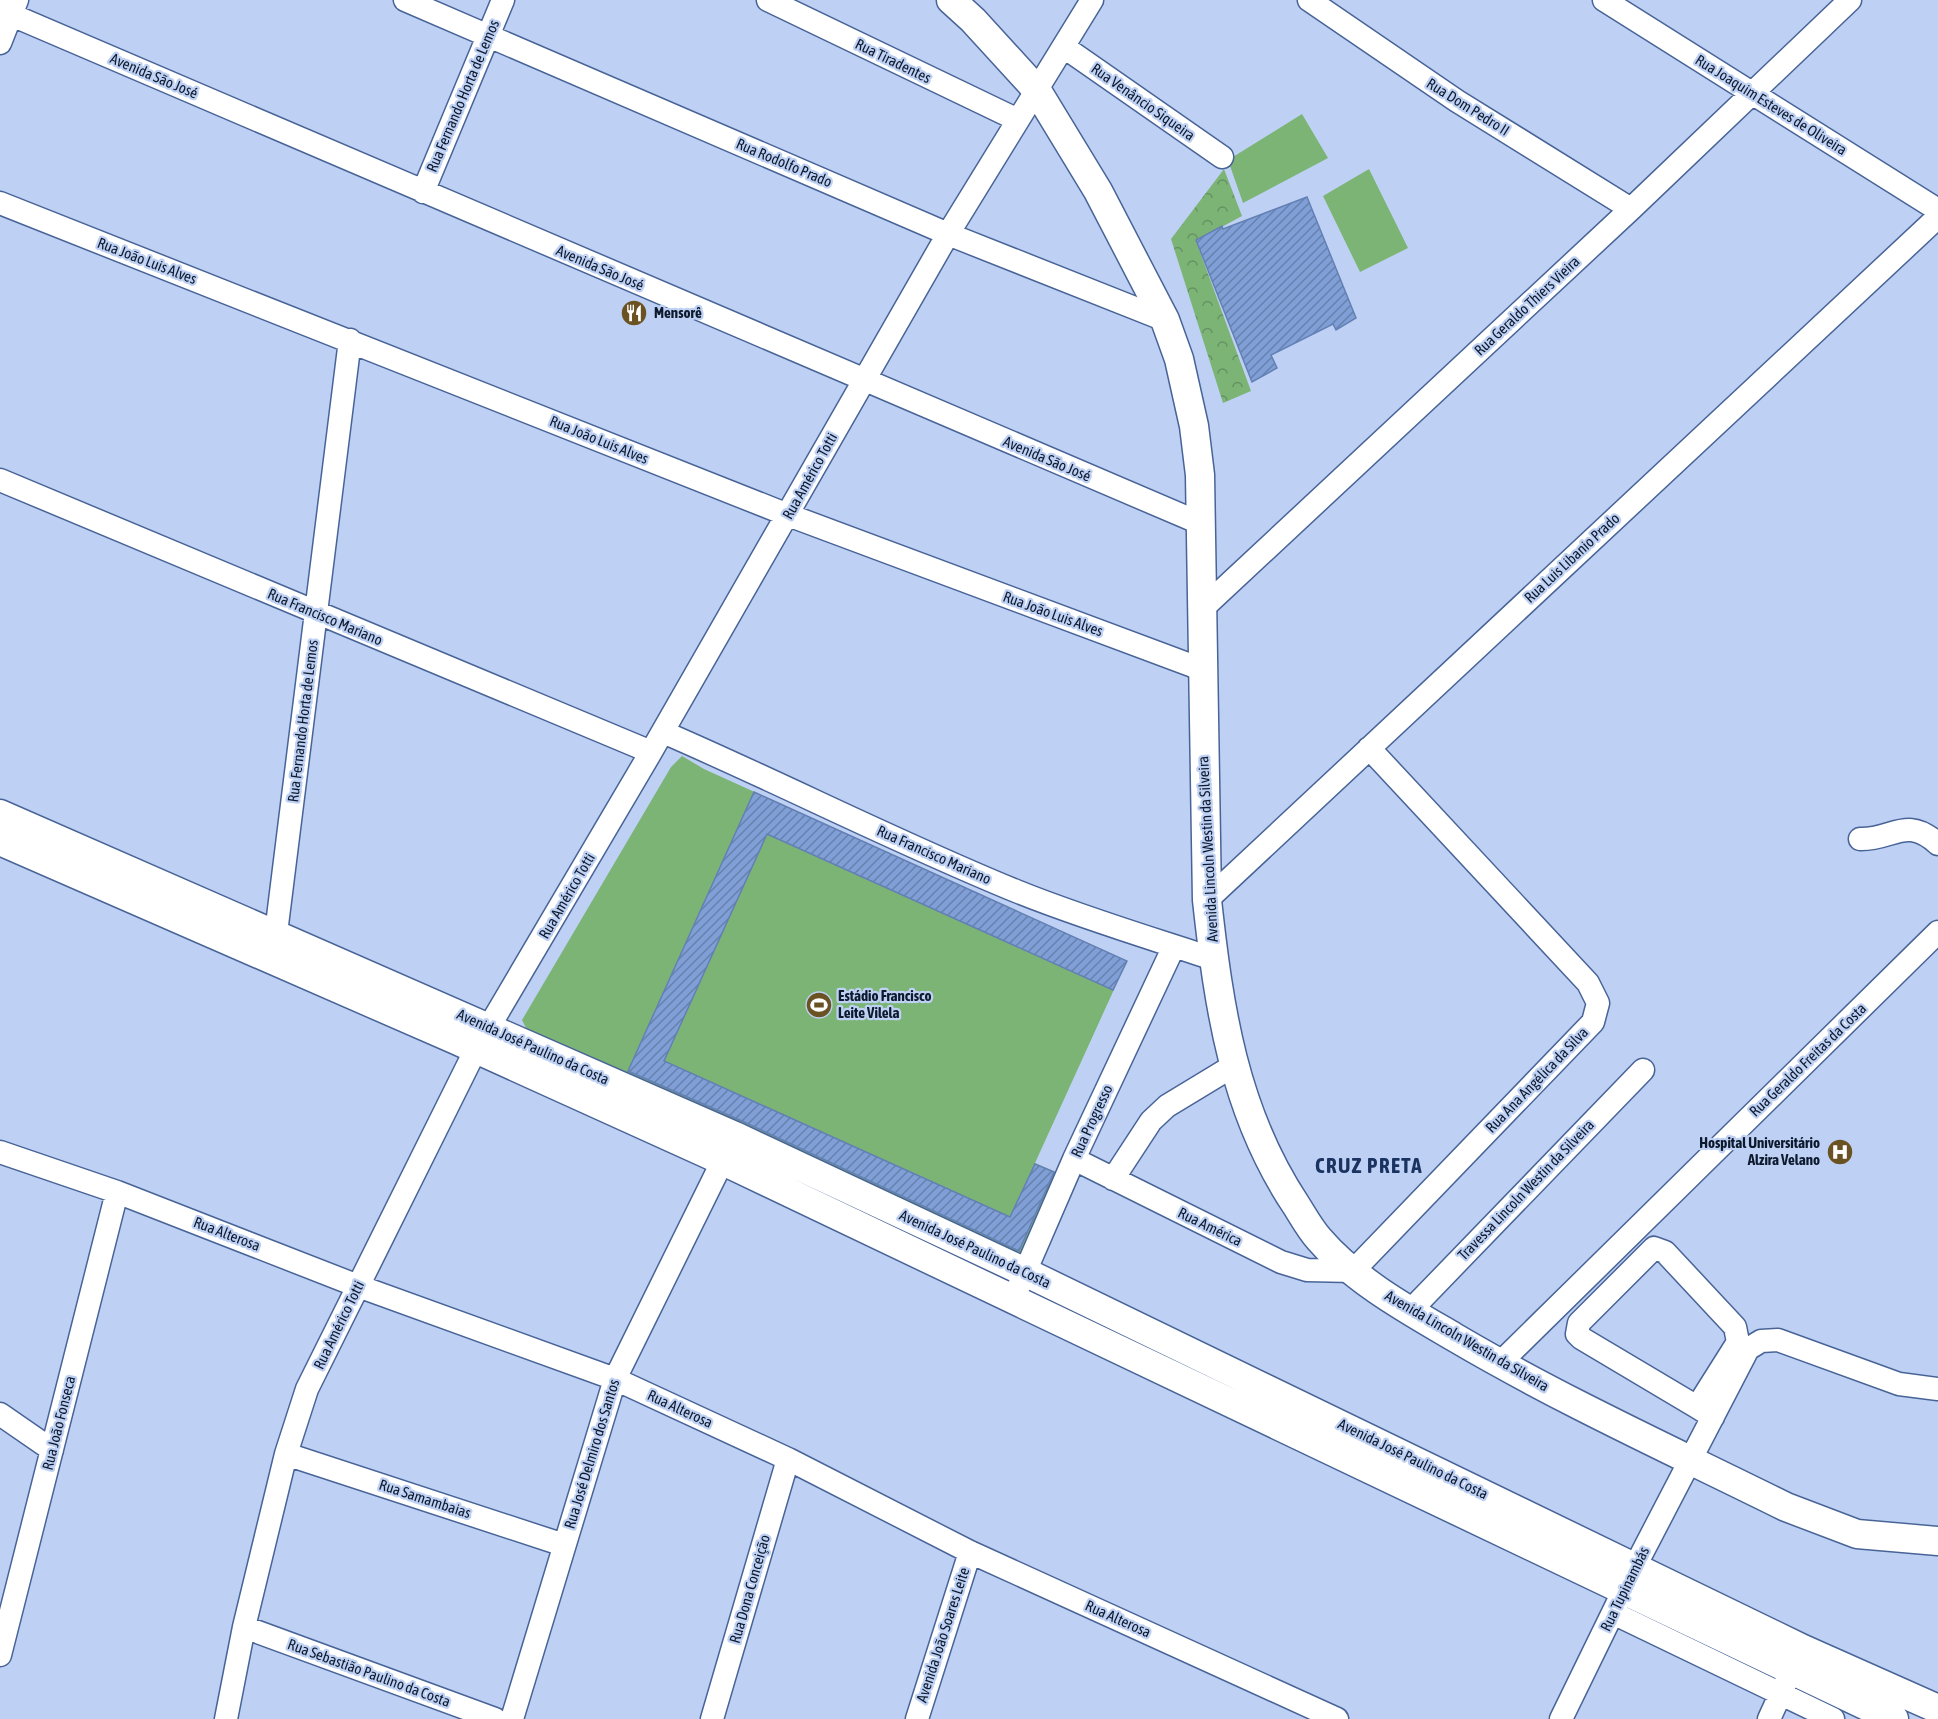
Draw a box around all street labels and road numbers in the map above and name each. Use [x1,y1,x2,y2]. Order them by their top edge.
street label: Rua Fernando Horta de Lemos [423,17,502,174]
street label: Rua Tiradentes [853,35,934,86]
street label: Avenida São José [108,49,201,102]
street label: Rua Joaquim Esteves de Oliveira [1692,51,1850,158]
street label: Rua Venâncio Siqueira [1088,59,1198,144]
street label: Rua Dom Pedro II [1424,74,1513,139]
street label: Rua Rodolfo Prado [734,135,835,190]
street label: Rua João Luis Alves [95,234,199,287]
street label: Avenida São José [554,241,647,294]
street label: Rua Geraldo Thiers Vieira [1471,253,1583,359]
street label: Rua João Luis Alves [547,412,651,467]
street label: Rua Américo Totti [779,430,840,522]
street label: Avenida São José [1001,432,1094,485]
street label: Rua Luis Libanio Prado [1521,509,1623,606]
street label: Rua Francisco Mariano [265,585,385,648]
street label: Rua João Luis Alves [1001,588,1105,639]
street label: Rua Fernando Horta de Lemos [284,639,321,803]
street label: Avenida Lincoln Westin da Silveira [1194,756,1221,942]
street label: Rua Francisco Mariano [875,822,994,887]
street label: Rua Américo Totti [535,850,598,942]
street label: Rua Geraldo Freitas da Costa [1746,1000,1869,1120]
street label: Avenida José Paulino da Costa [455,1005,612,1088]
street label: Rua Ana Angélica da Silva [1482,1023,1591,1136]
street label: Rua Progresso [1067,1082,1116,1160]
street label: Travessa Lincoln Westin da Silveira [1454,1116,1597,1263]
street label: Rua América [1175,1204,1245,1249]
street label: Avenida José Paulino da Costa [897,1206,1053,1291]
street label: Rua Alterosa [192,1213,263,1254]
street label: Rua Américo Totti [310,1278,367,1372]
street label: Avenida Lincoln Westin da Silveira [1382,1287,1552,1394]
street label: Rua João Fonseca [39,1374,78,1472]
street label: Rua José Delmiro dos Santos [561,1377,622,1531]
street label: Rua Alterosa [645,1386,715,1431]
street label: Avenida José Paulino da Costa [1335,1415,1491,1502]
street label: Rua Samambaias [377,1476,473,1521]
street label: Rua Dona Conceição [726,1533,773,1645]
street label: Rua Tupinambás [1597,1544,1652,1634]
street label: Avenida João Soares Leite [913,1565,972,1704]
street label: Rua Alterosa [1083,1597,1154,1641]
street label: Rua Sebastião Paulino da Costa [286,1635,453,1710]

